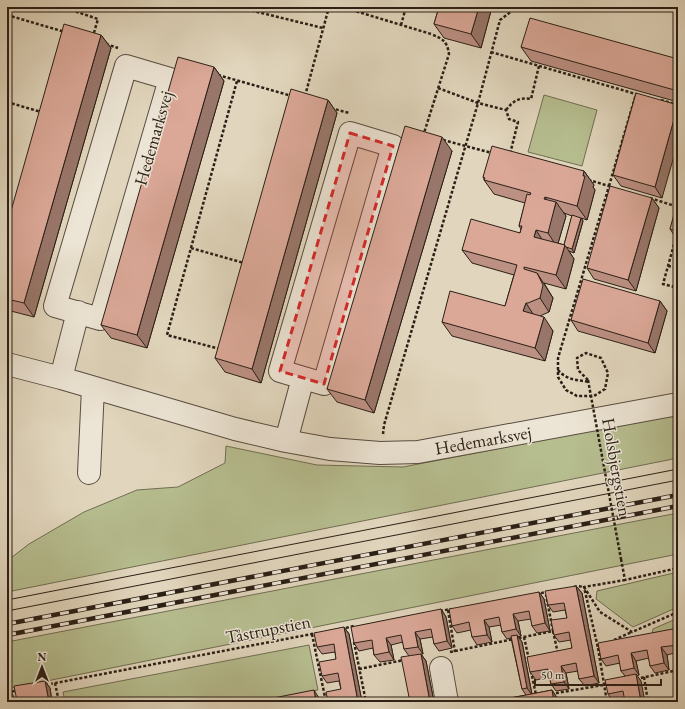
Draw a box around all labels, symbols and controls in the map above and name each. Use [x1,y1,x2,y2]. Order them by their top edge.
street label: Hedemarksvej [129,88,177,188]
street label: Holsbjergstien [597,416,637,519]
street label: Hedemarksvej [433,420,533,460]
street label: Tåstrupstien [224,609,313,648]
north arrow [22,647,62,687]
text: N [38,650,47,664]
scale bar [535,661,661,687]
text: 50 m [541,667,565,683]

